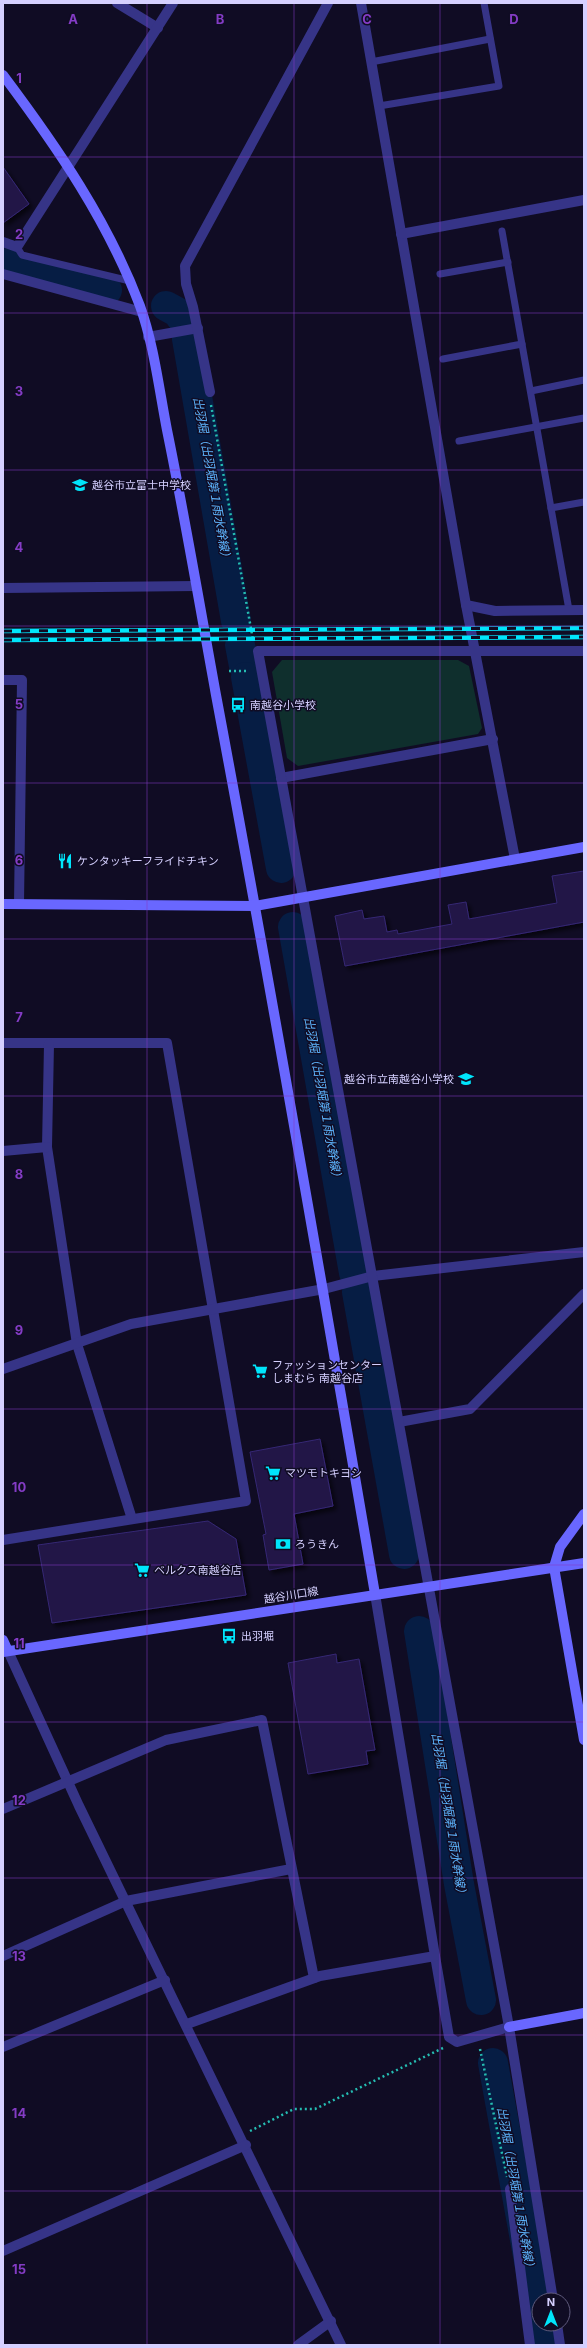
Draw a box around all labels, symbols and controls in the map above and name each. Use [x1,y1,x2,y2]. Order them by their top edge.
text: A [68,11,78,27]
text: B [216,11,225,27]
text: C [362,11,372,27]
text: D [509,11,519,27]
text: 1 [16,70,22,86]
text: 2 [15,226,23,242]
text: 3 [15,383,23,399]
water label: 出羽堀（出羽堀第１雨水幹線） [191,396,234,564]
school or university icon: 越谷市立富士中学校 [71,476,89,494]
place label: 越谷市立富士中学校 [92,478,191,492]
text: 4 [15,539,24,555]
text: 5 [15,696,23,712]
bus stop icon: 南越谷小学校 [229,696,247,714]
place label: 南越谷小学校 [250,698,316,712]
text: 6 [15,852,23,868]
restaurant icon: ケンタッキーフライドチキン [56,852,74,870]
place label: ケンタッキーフライドチキン [77,854,219,868]
text: 7 [15,1009,23,1025]
water label: 出羽堀（出羽堀第１雨水幹線） [302,1016,345,1184]
school or university icon: 越谷市立南越谷小学校 [457,1070,475,1088]
place label: 越谷市立南越谷小学校 [344,1072,454,1086]
text: 8 [15,1166,23,1182]
text: 9 [15,1322,23,1338]
place label: ファッションセンター しまむら 南越谷店 [272,1358,382,1385]
supermarket icon: ファッションセンター しまむら 南越谷店 [251,1362,269,1380]
supermarket icon: マツモトキヨシ [264,1464,282,1482]
place label: マツモトキヨシ [285,1466,362,1480]
text: 10 [12,1479,26,1495]
bank icon: ろうきん [274,1535,292,1553]
place label: ろうきん [295,1537,339,1551]
supermarket icon: ベルクス南越谷店 [133,1561,151,1579]
place label: ベルクス南越谷店 [154,1563,242,1577]
street label: 越谷川口線 [263,1584,319,1606]
bus stop icon: 出羽堀 [220,1627,238,1645]
place label: 出羽堀 [241,1629,274,1643]
text: 11 [13,1635,25,1651]
water label: 出羽堀（出羽堀第１雨水幹線） [429,1732,470,1900]
text: 12 [12,1792,26,1808]
text: 13 [12,1948,26,1964]
text: 14 [12,2105,26,2121]
water label: 出羽堀（出羽堀第１雨水幹線） [495,2106,538,2274]
text: 15 [12,2261,26,2277]
north arrow [531,2292,571,2332]
text: N [547,2295,555,2309]

